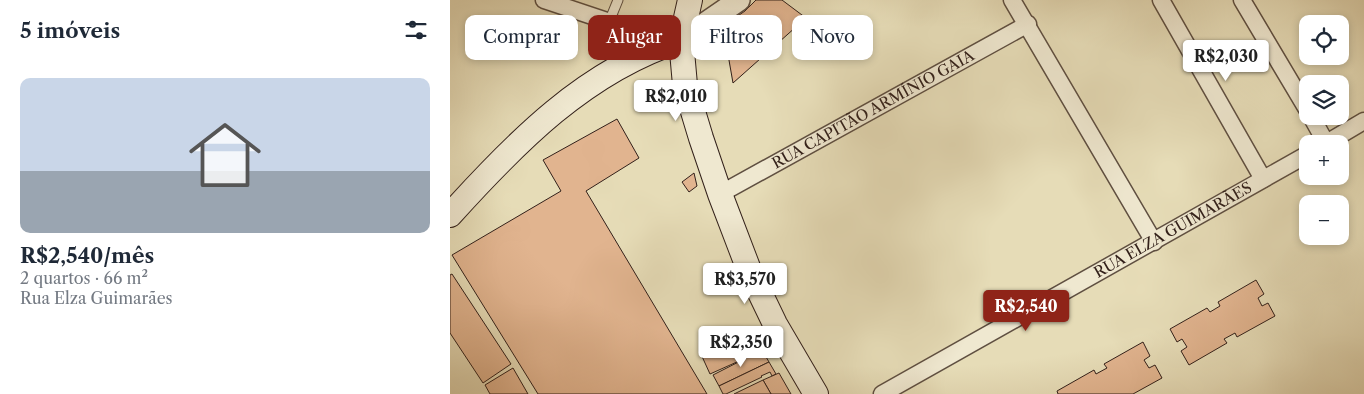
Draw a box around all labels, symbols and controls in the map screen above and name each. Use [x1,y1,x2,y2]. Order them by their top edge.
chip: Comprar [465,15,578,60]
chip: Alugar [588,15,681,60]
chip: Filtros [691,15,782,60]
chip: Novo [792,15,873,60]
map controls [1299,15,1349,245]
button: locate [1299,15,1349,65]
icon: filters [402,16,430,44]
text: 5 imóveis [20,18,120,43]
pin: R$2,030 [1180,39,1272,82]
street label: RUA CAPITÃO ARMÍNIO GAIA [768,45,978,172]
text: R$2,030 [1194,46,1258,66]
button: layers [1299,75,1349,125]
pin: R$2,010 [630,80,722,122]
text: R$2,010 [645,86,707,106]
icon: home [180,110,270,200]
button: + [1299,135,1349,185]
street label: RUA ELZA GUIMARÃES [1090,178,1255,282]
button: − [1299,195,1349,245]
text: R$2,540/mês [20,243,154,268]
pin: R$3,570 [699,262,791,305]
text: 2 quartos · 66 m² [20,268,148,288]
text: R$3,570 [714,269,776,289]
text: Rua Elza Guimarães [20,288,173,308]
pin: R$2,540 [980,290,1072,332]
text: R$2,540 [994,296,1058,316]
pin: R$2,350 [695,326,787,368]
text: R$2,350 [709,332,773,352]

